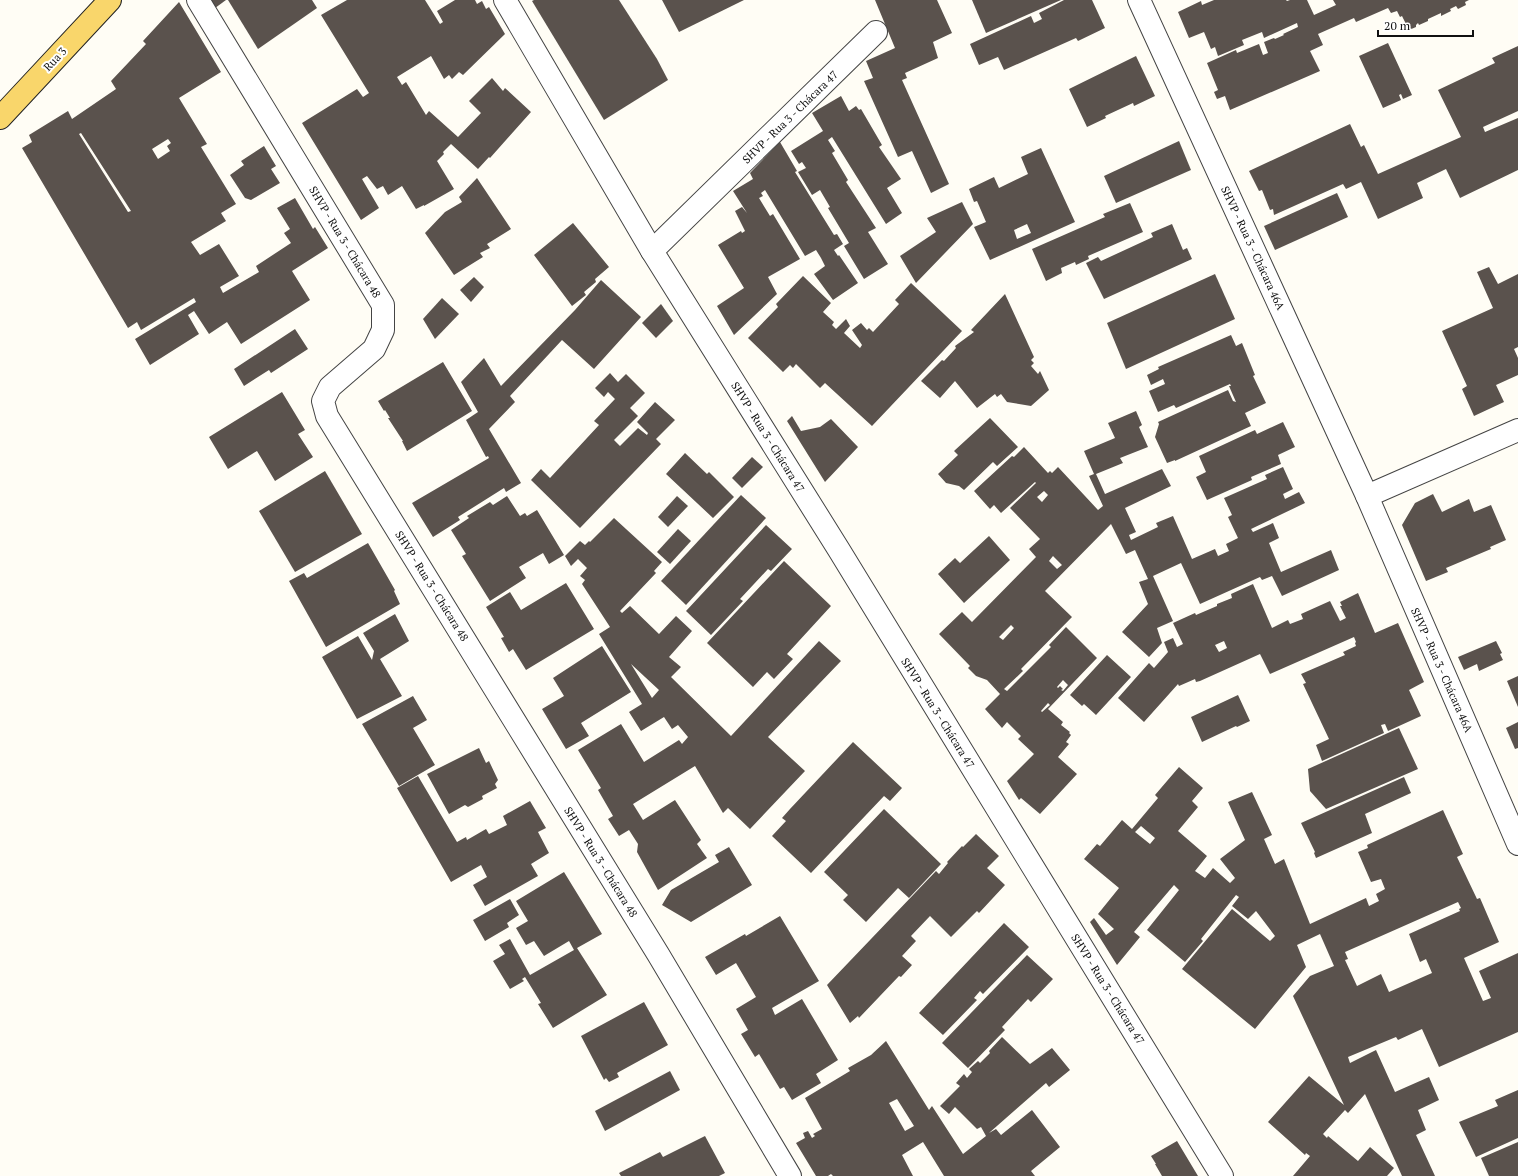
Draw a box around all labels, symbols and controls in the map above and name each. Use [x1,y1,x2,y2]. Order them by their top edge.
scale bar [1378,12,1473,38]
text: 20 m [1384,18,1411,33]
street label: Rua 3 [41,44,70,74]
street label: SHVP - Rua 3 - Chácara 47 [739,68,841,166]
street label: SHVP - Rua 3 - Chácara 48 [306,184,384,300]
street label: SHVP - Rua 3 - Chácara 46A [1218,184,1288,313]
street label: SHVP - Rua 3 - Chácara 47 [728,379,808,495]
street label: SHVP - Rua 3 - Chácara 48 [392,528,472,644]
street label: SHVP - Rua 3 - Chácara 46A [1408,605,1476,735]
street label: SHVP - Rua 3 - Chácara 47 [898,655,978,771]
street label: SHVP - Rua 3 - Chácara 48 [561,804,641,920]
street label: SHVP - Rua 3 - Chácara 47 [1068,931,1148,1047]

